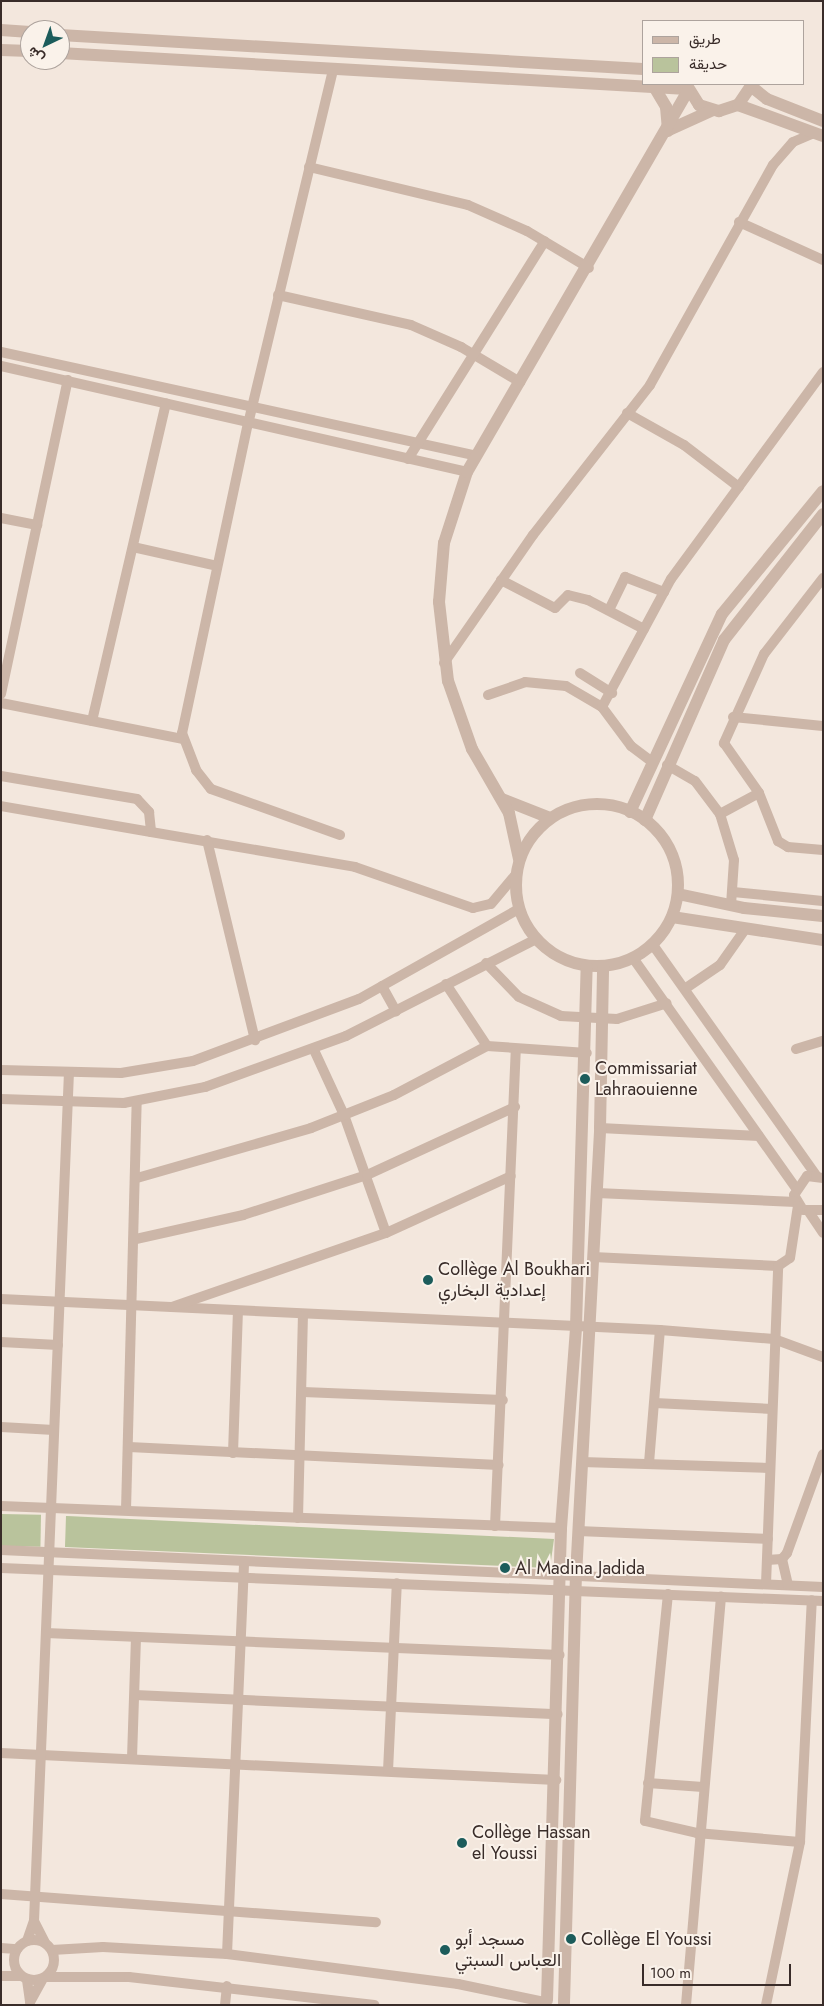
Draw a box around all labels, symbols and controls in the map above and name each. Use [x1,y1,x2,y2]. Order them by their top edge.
north arrow [20,20,70,70]
legend [642,20,804,85]
text: طريق [689,28,721,50]
text: ش [23,42,49,68]
text: حديقة [689,53,727,75]
place label: Commissariat Lahraouienne [595,1058,697,1100]
marker: Commissariat Lahraouienne [579,1073,591,1085]
place label: Collège Al Boukhari إعدادية البخاري [438,1259,590,1302]
marker: Collège Al Boukhari إعدادية البخاري [422,1274,434,1286]
place label: Al Madina Jadida [515,1557,645,1579]
marker: Al Madina Jadida [499,1562,511,1574]
place label: Collège Hassan el Youssi [472,1822,591,1865]
marker: Collège Hassan el Youssi [456,1837,468,1849]
place label: Collège El Youssi [581,1928,712,1950]
place label: مسجد أبو العباس السبتي [455,1929,561,1972]
marker: Collège El Youssi [565,1933,577,1945]
marker: مسجد أبو العباس السبتي [439,1944,451,1956]
scale bar [644,1954,793,1986]
text: 100 m [650,1962,691,1984]

